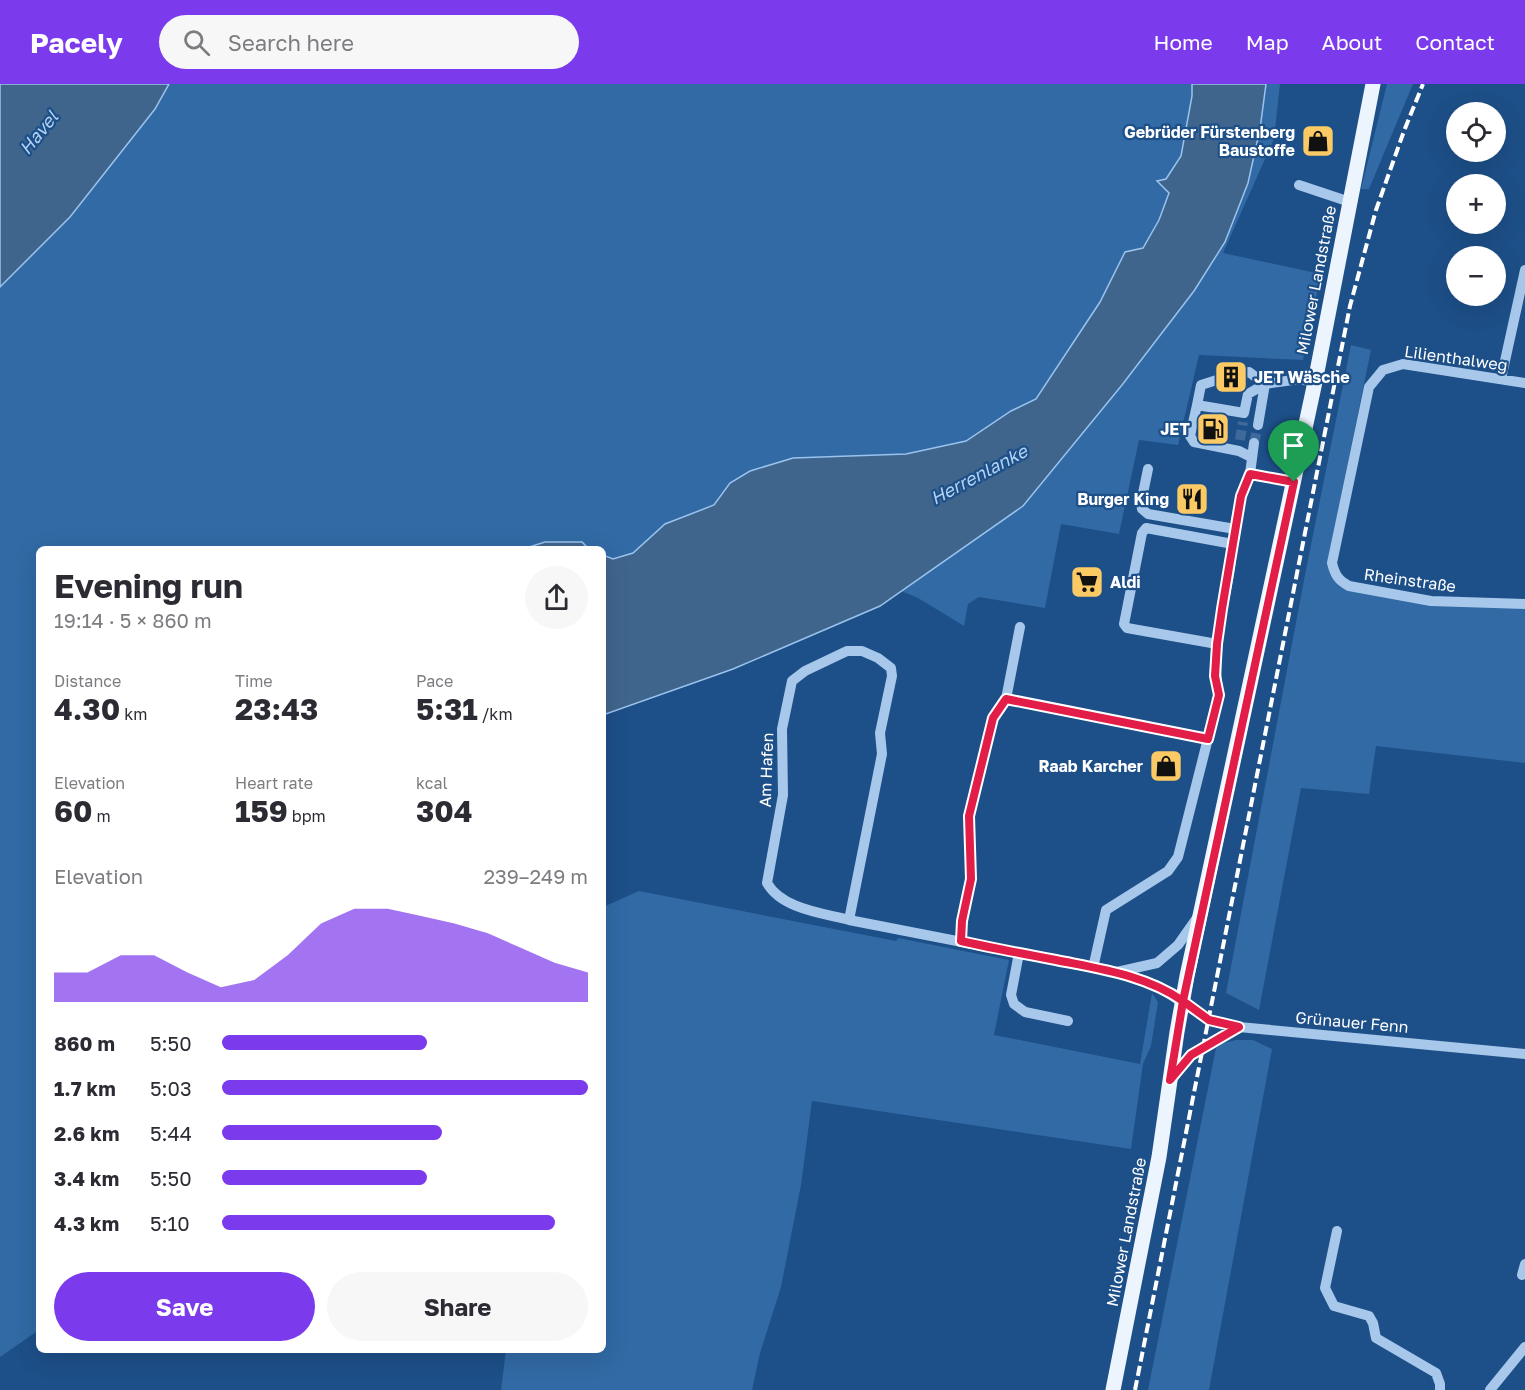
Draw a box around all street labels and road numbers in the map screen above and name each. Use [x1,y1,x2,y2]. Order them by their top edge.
street label: Milower Landstraße [1292,204,1340,356]
street label: Lilienthalweg [1403,341,1509,375]
street label: Rheinstraße [1363,564,1457,596]
street label: Am Hafen [755,732,777,808]
street label: Grünauer Fenn [1295,1007,1409,1037]
street label: Milower Landstraße [1102,1156,1150,1308]

